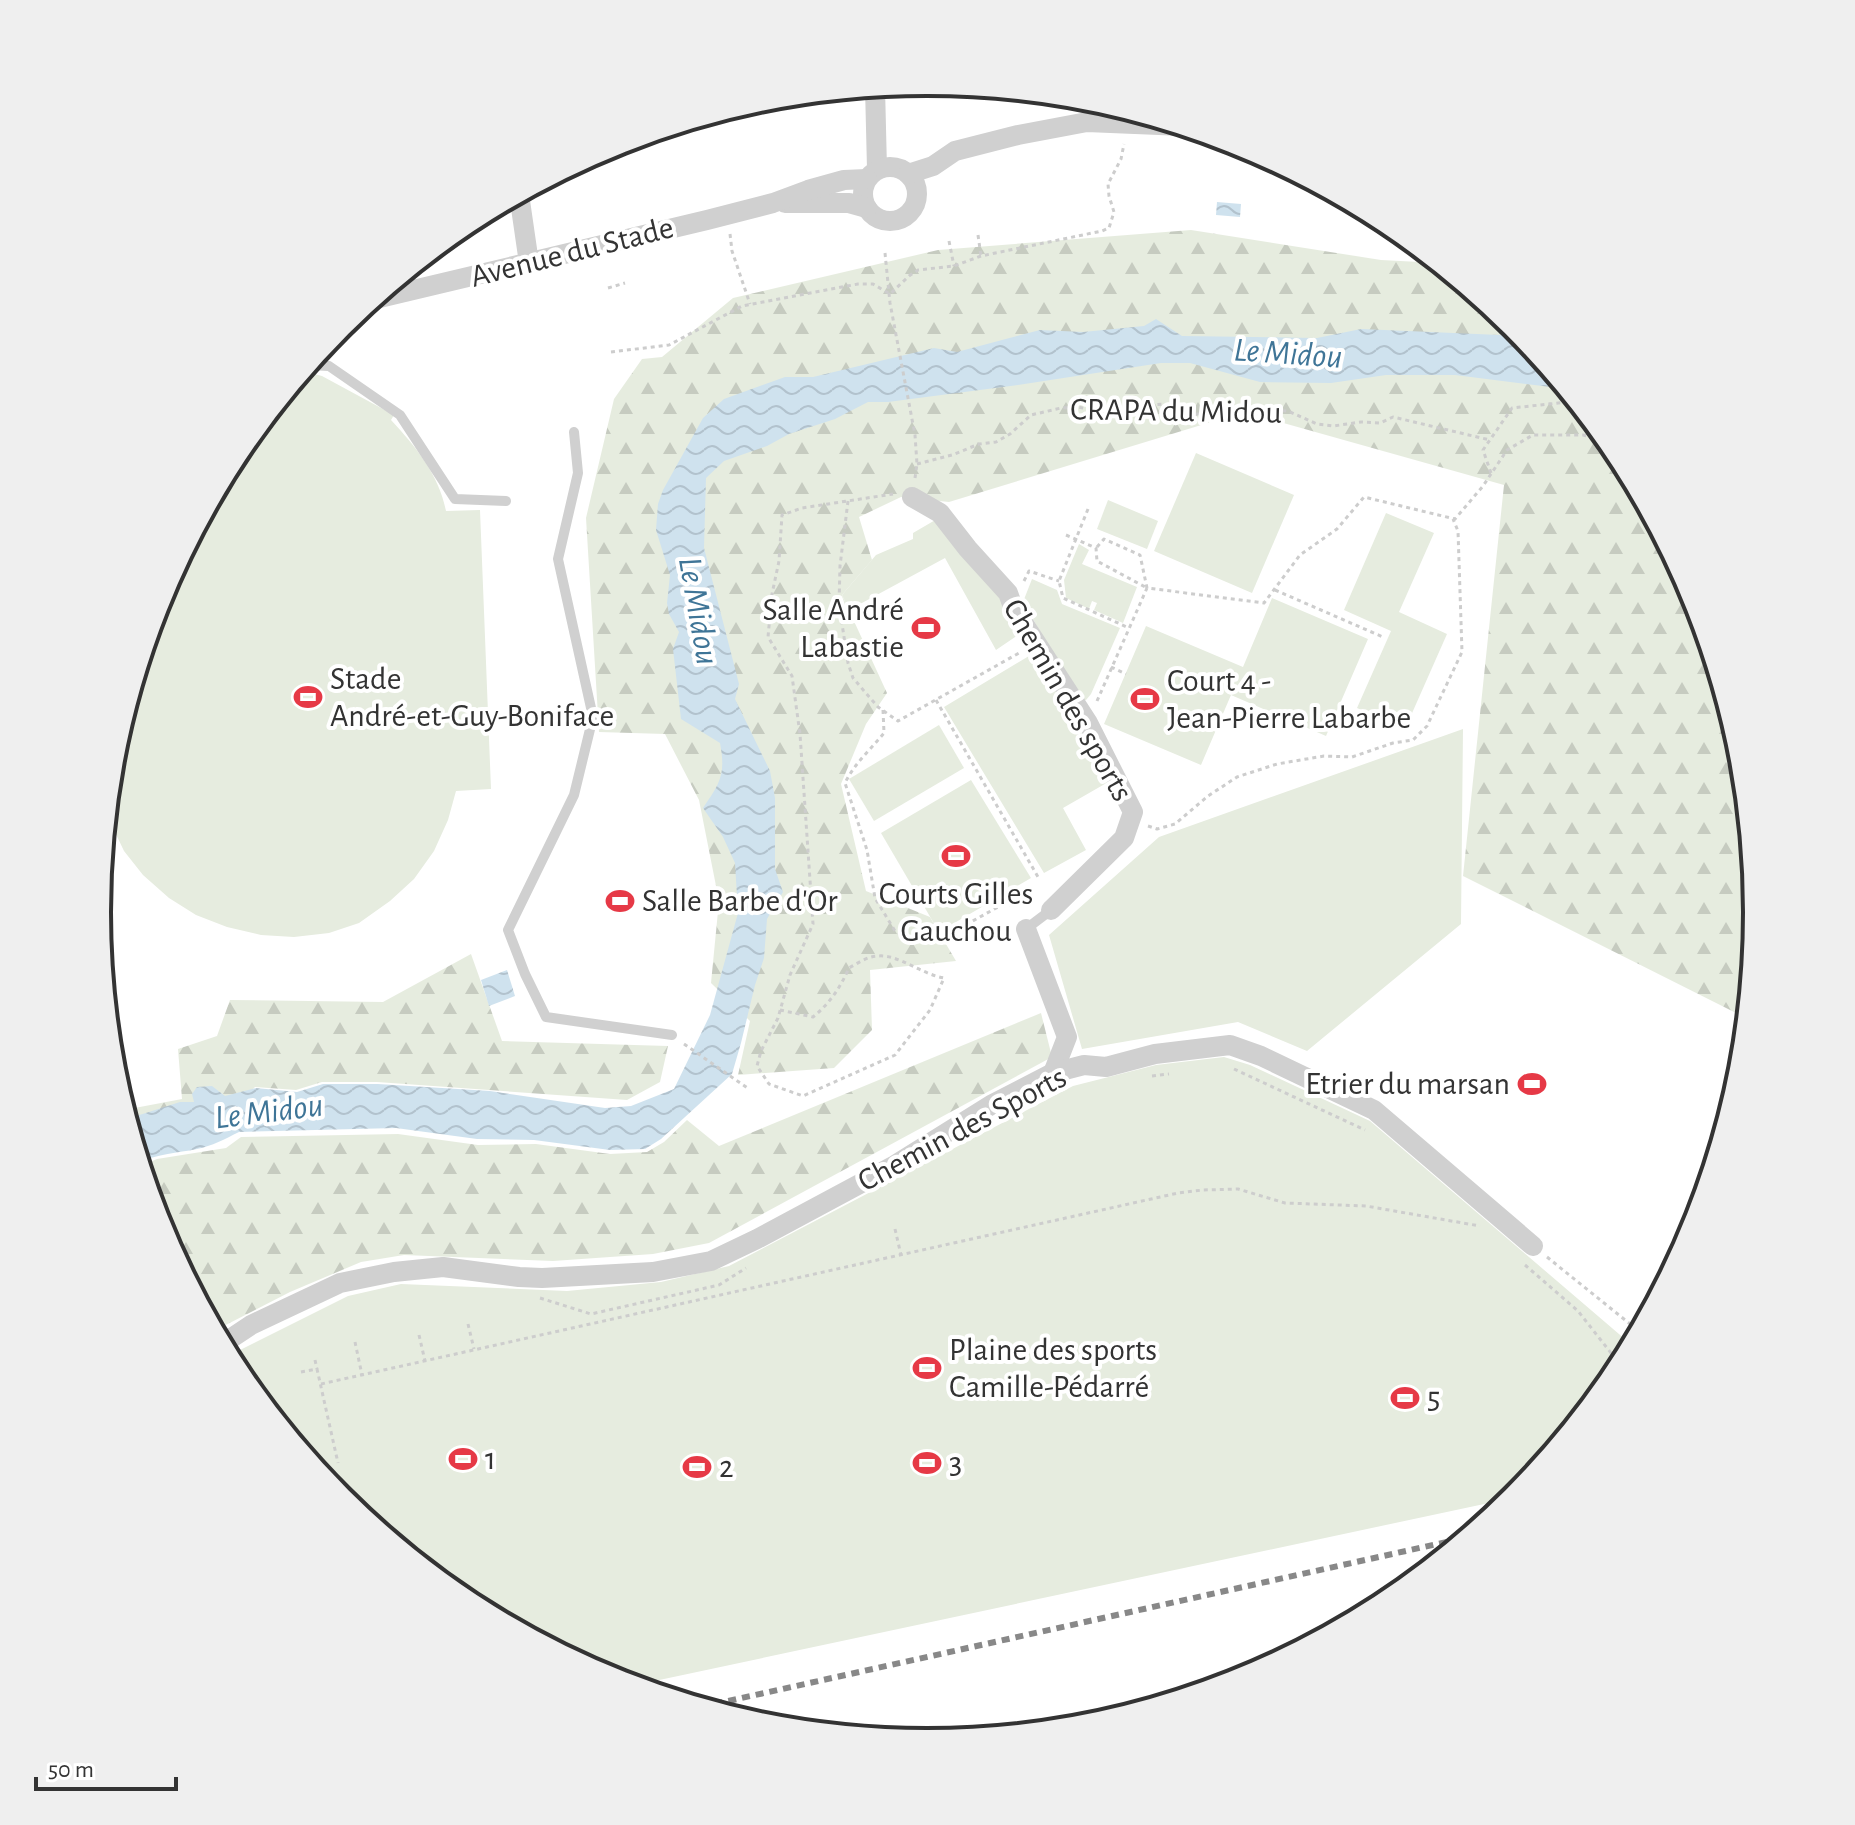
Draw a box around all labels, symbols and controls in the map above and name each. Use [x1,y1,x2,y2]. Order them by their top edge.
street label: Avenue du Stade [467,211,677,293]
water label: Le Midou [1232,333,1344,375]
street label: CRAPA du Midou [1070,393,1282,429]
water label: Le Midou [672,554,724,668]
street label: Chemin des sports [997,593,1139,807]
place label: Salle André Labastie [763,594,904,663]
sports icon: Salle André Labastie [911,613,941,643]
place label: Stade André-et-Guy-Boniface [330,663,614,732]
place label: Court 4 - Jean-Pierre Labarbe [1167,665,1411,734]
sports icon: Stade André-et-Guy-Boniface [293,682,323,712]
sports icon: Court 4 - Jean-Pierre Labarbe [1130,684,1160,714]
sports icon: Courts Gilles Gauchou [941,841,971,871]
place label: Courts Gilles Gauchou [879,878,1033,947]
place label: Salle Barbe d'Or [642,885,838,917]
sports icon: Salle Barbe d'Or [605,886,635,916]
street label: Chemin des Sports [853,1061,1071,1197]
place label: Etrier du marsan [1305,1068,1510,1100]
sports icon: Etrier du marsan [1517,1069,1547,1099]
water label: Le Midou [213,1088,325,1136]
place label: Plaine des sports Camille-Pédarré [949,1334,1157,1403]
sports icon: Plaine des sports Camille-Pédarré [912,1353,942,1383]
place label: 5 [1427,1382,1440,1414]
sports icon: 5 [1390,1383,1420,1413]
place label: 1 [485,1443,496,1475]
sports icon: 1 [448,1444,478,1474]
place label: 3 [949,1447,962,1479]
sports icon: 3 [912,1448,942,1478]
place label: 2 [719,1451,734,1483]
sports icon: 2 [682,1452,712,1482]
scale bar [36,1741,176,1791]
text: 50 m [48,1758,94,1782]

